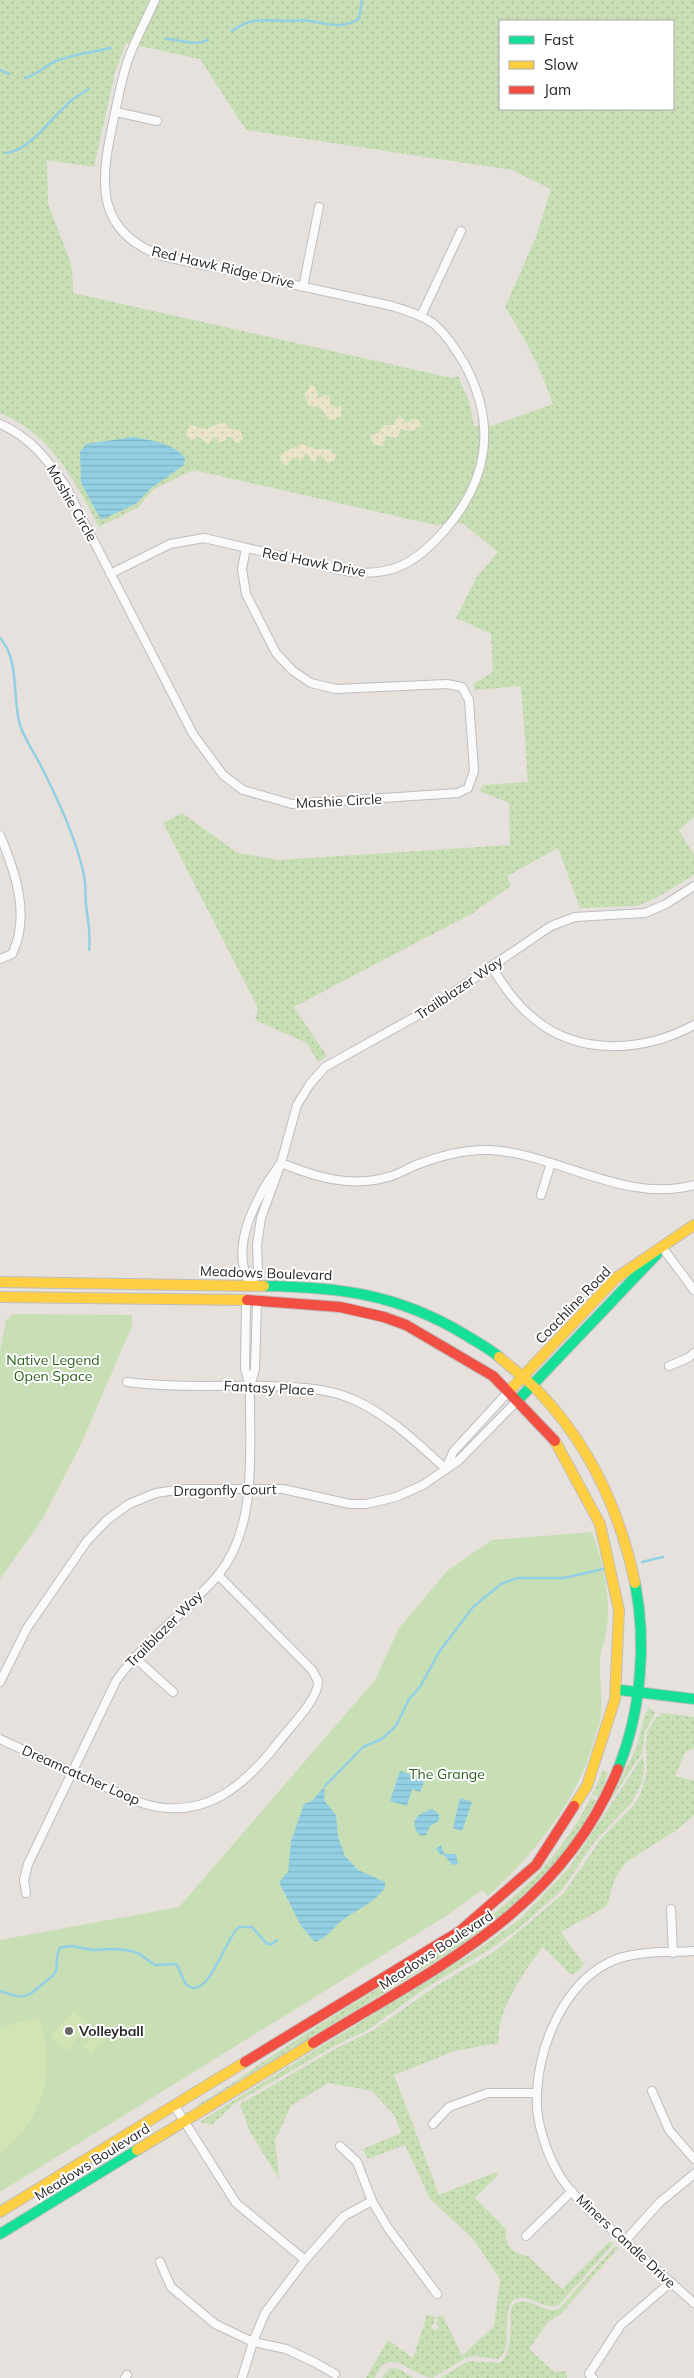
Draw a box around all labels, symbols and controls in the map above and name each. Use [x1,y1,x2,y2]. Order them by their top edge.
legend [499,20,674,110]
text: Fast [544,30,574,49]
text: Slow [544,55,578,74]
text: Jam [544,80,571,99]
street label: Red Hawk Ridge Drive [150,242,296,292]
street label: Mashie Circle [43,461,101,545]
street label: Red Hawk Drive [261,543,367,581]
street label: Mashie Circle [296,790,382,812]
street label: Trailblazer Way [412,952,507,1024]
street label: Meadows Boulevard [199,1262,333,1284]
street label: Coachline Road [531,1262,615,1348]
park label: Native Legend Open Space [6,1351,100,1385]
street label: Fantasy Place [223,1377,315,1399]
street label: Dragonfly Court [173,1480,277,1500]
street label: Trailblazer Way [122,1586,207,1671]
street label: Dreamcatcher Loop [19,1741,143,1809]
park label: The Grange [409,1765,485,1783]
street label: Meadows Boulevard [376,1906,496,1994]
place label: Volleyball [78,2022,144,2040]
marker: Volleyball [63,2025,75,2037]
street label: Meadows Boulevard [31,2119,153,2205]
street label: Miners Candle Drive [572,2190,680,2292]

